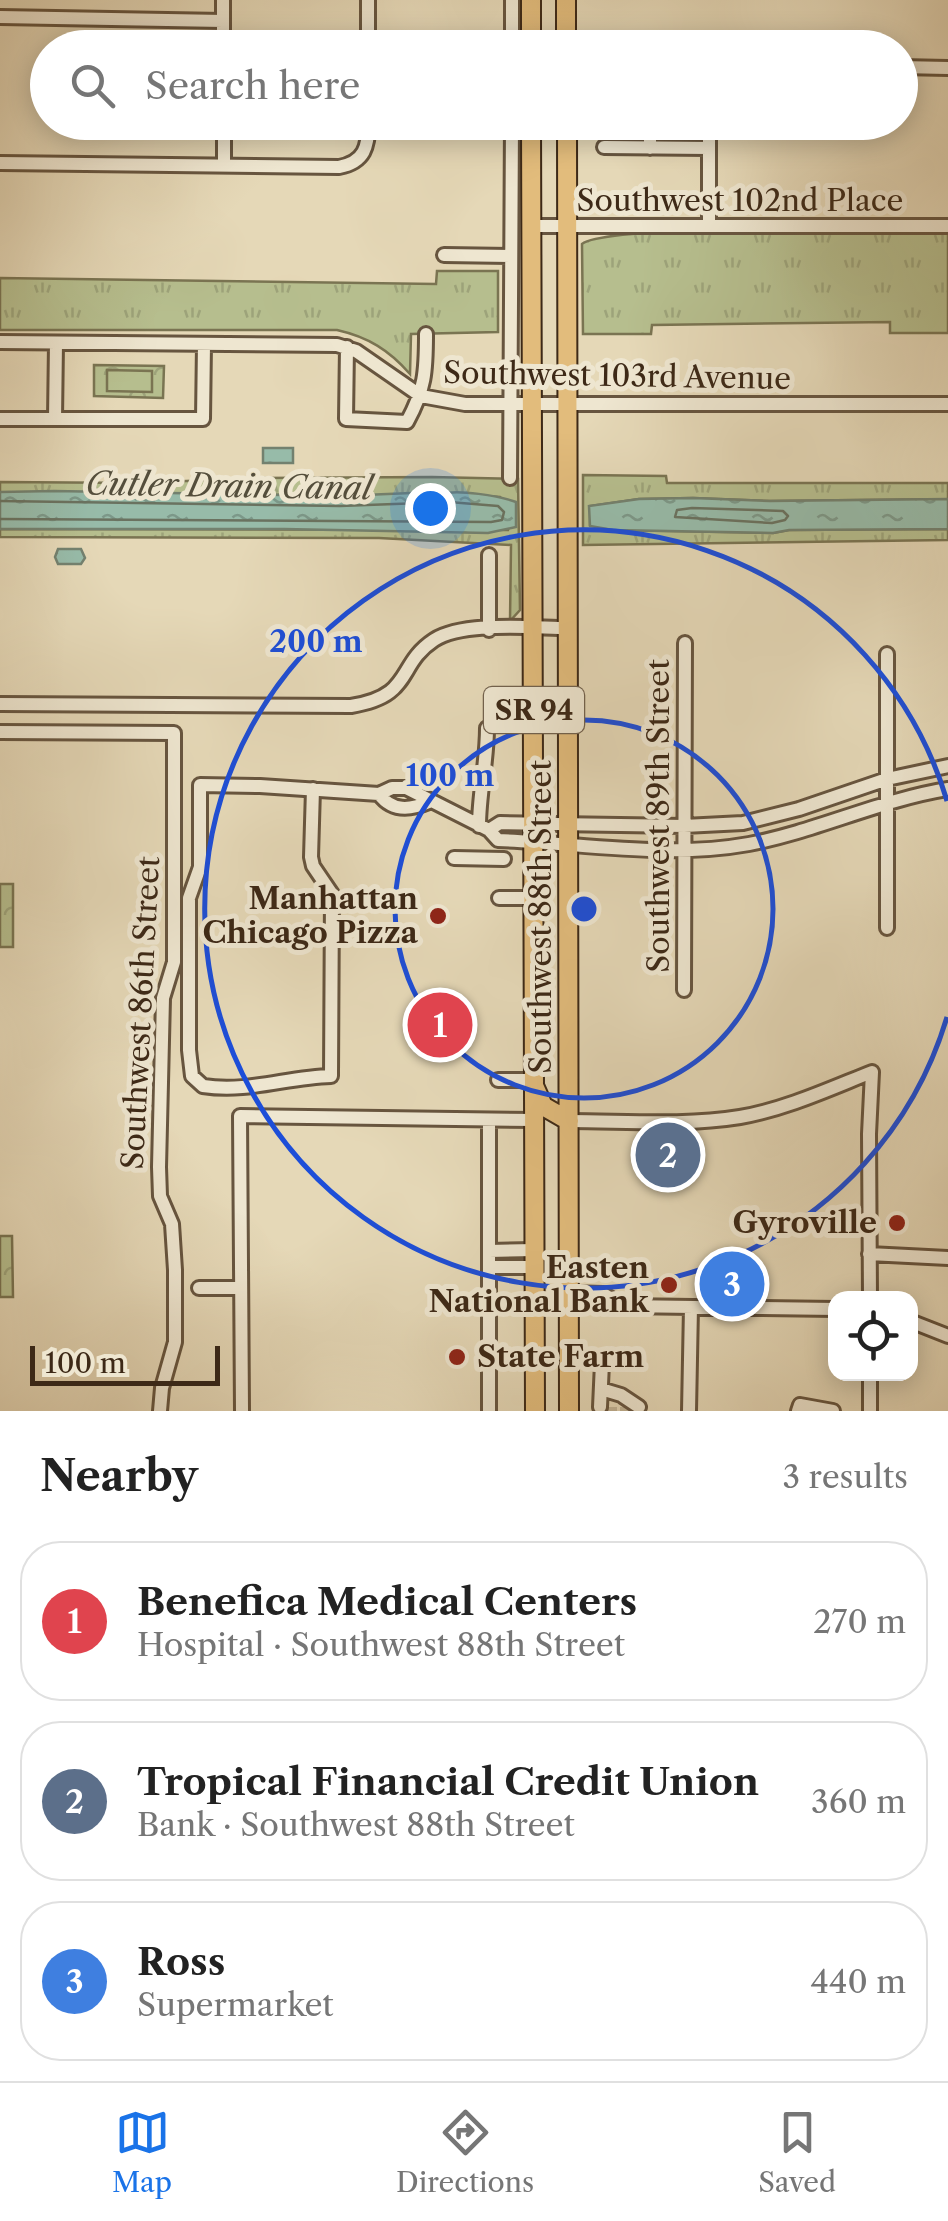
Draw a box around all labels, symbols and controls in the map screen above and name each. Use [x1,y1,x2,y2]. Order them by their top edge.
search box [30,30,918,140]
icon: search [65,58,120,113]
text: Search here [145,62,360,109]
street label: Southwest 102nd Place [577,182,903,219]
street label: Southwest 103rd Avenue [443,354,791,397]
water label: Cutler Drain Canal [85,464,376,508]
your location [405,483,456,534]
text: 200 m [269,623,363,660]
street label: Southwest 89th Street [640,659,677,973]
road number: SR 94 [484,687,584,733]
text: 100 m [406,757,495,794]
street label: Southwest 88th Street [522,760,559,1074]
street label: Southwest 86th Street [114,855,167,1170]
place label: Manhattan Chicago Pizza [202,880,419,951]
centre of rings [566,891,602,927]
marker: Manhattan Chicago Pizza [427,905,449,927]
pin: 1 [408,988,472,1062]
pin: 2 [636,1118,700,1192]
place label: Gyroville [732,1204,877,1241]
marker: Gyroville [886,1212,908,1234]
pin: 3 [700,1246,764,1322]
place label: Easten National Bank [428,1249,650,1320]
marker: Easten National Bank [658,1274,680,1296]
map controls [828,1291,918,1381]
button: locate [828,1291,918,1381]
place label: State Farm [477,1338,644,1375]
scale bar [30,1341,220,1386]
text: 100 m [45,1346,126,1380]
marker: State Farm [446,1346,468,1368]
text: Nearby [40,1450,198,1502]
text: 3 results [782,1457,908,1496]
text: Benefica Medical Centers [137,1578,637,1625]
text: 1 [67,1602,82,1641]
text: 270 m [813,1602,906,1641]
text: Hospital · Southwest 88th Street [137,1625,625,1664]
text: Tropical Financial Credit Union [137,1758,759,1805]
text: 2 [65,1782,84,1821]
text: 360 m [811,1782,906,1821]
text: Bank · Southwest 88th Street [137,1805,575,1844]
text: Ross [137,1938,225,1985]
text: 3 [65,1962,84,2001]
text: 440 m [810,1962,906,2001]
text: Supermarket [137,1985,334,2024]
tab: Map [112,2105,172,2199]
tab: Directions [396,2105,534,2199]
tab: Saved [758,2105,836,2199]

